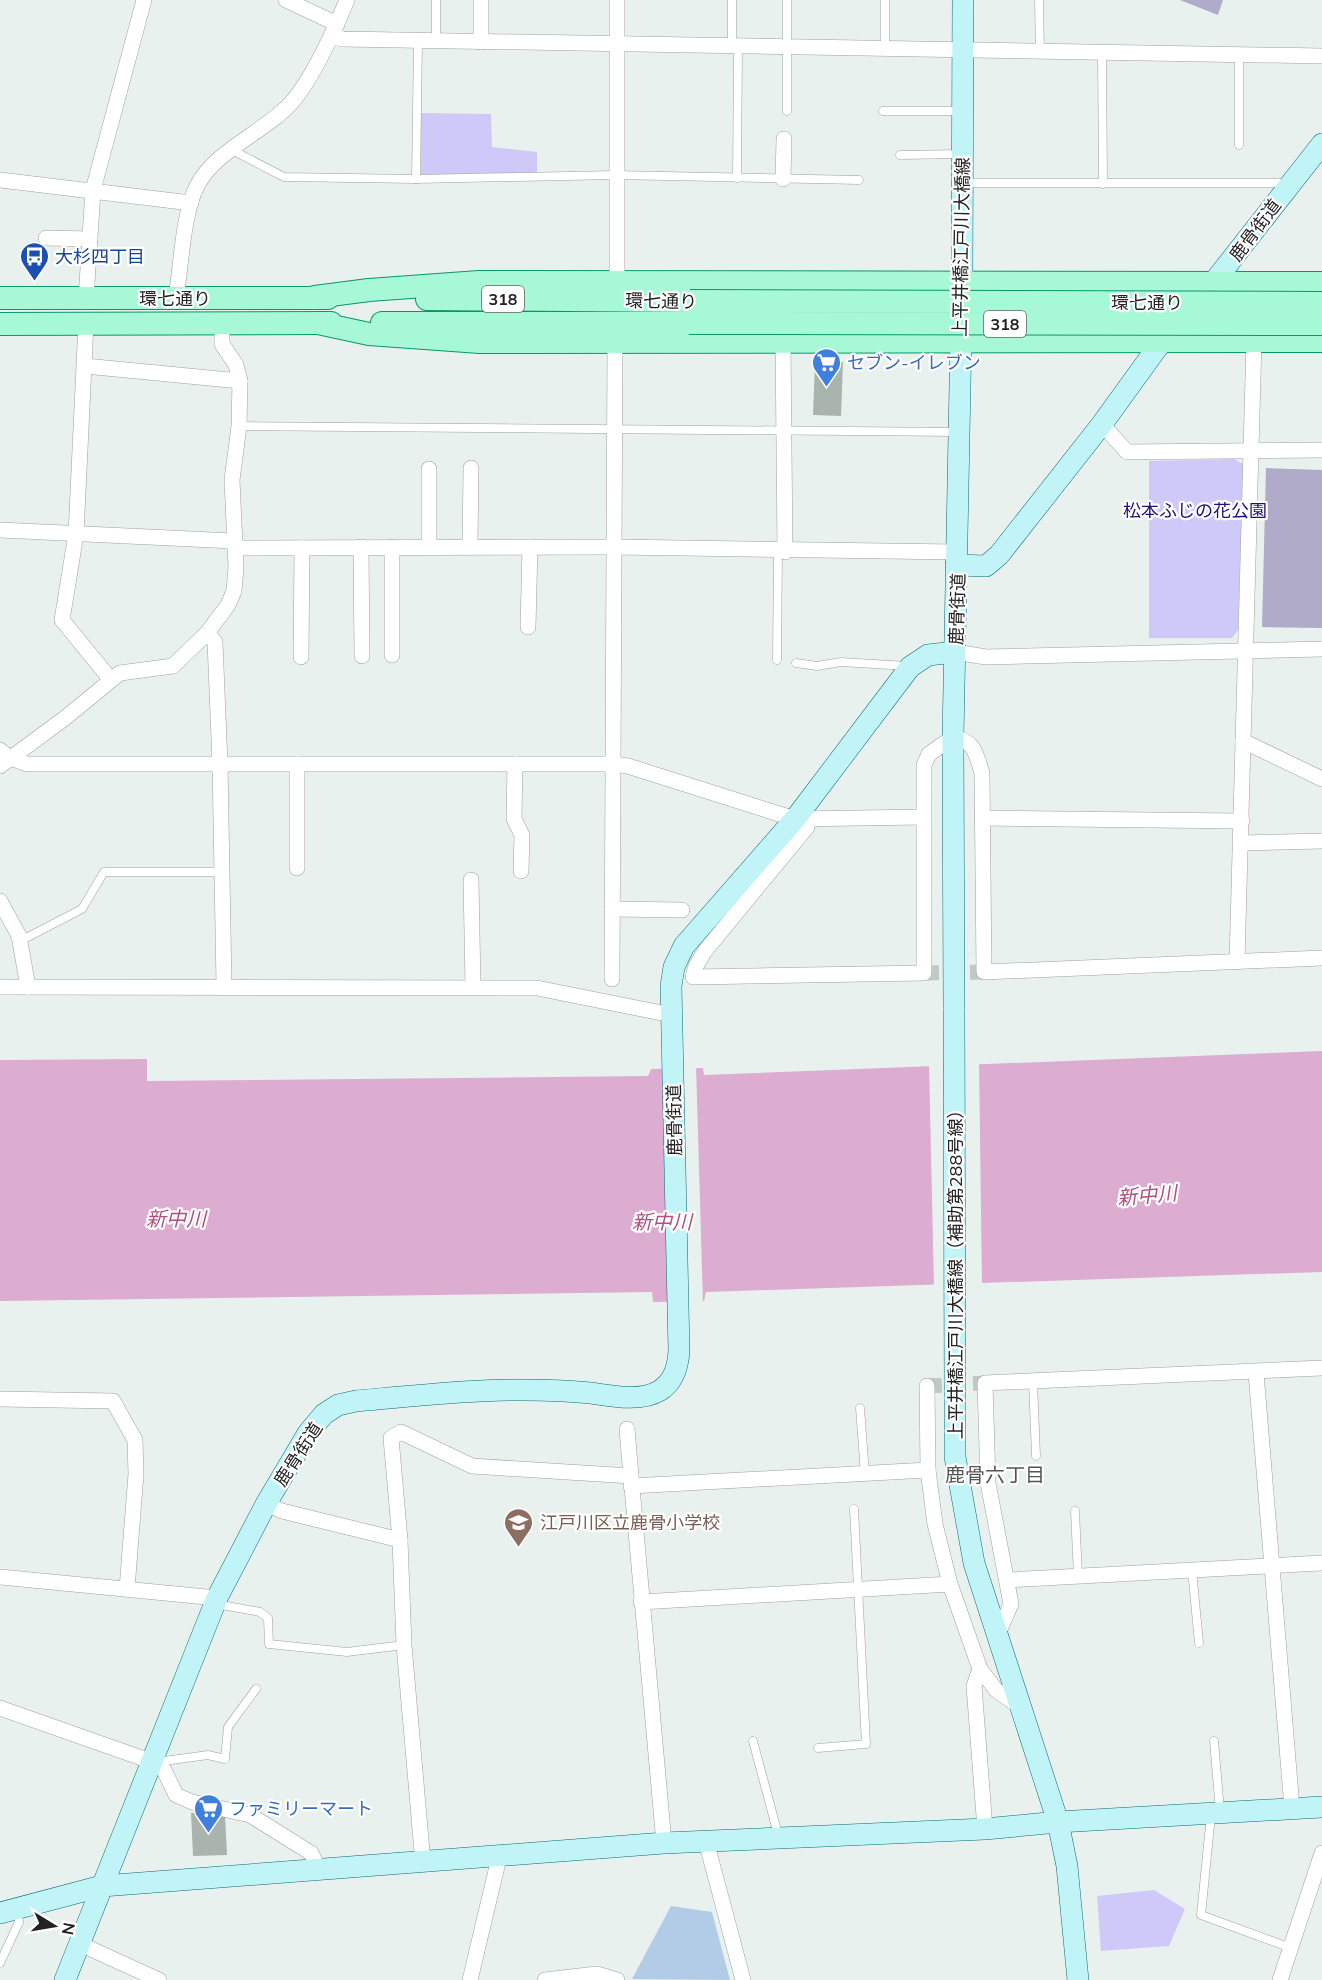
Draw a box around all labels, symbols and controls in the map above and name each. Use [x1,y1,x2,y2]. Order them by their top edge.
street label: 上平井橋江戸川大橋線 [948,157,974,337]
street label: 鹿骨街道 [1224,194,1286,266]
bus stop icon: 大杉四丁目 [18,240,50,282]
place label: 大杉四丁目 [55,245,145,268]
road number: 318 [482,286,524,312]
street label: 環七通り [139,287,211,310]
street label: 環七通り [625,289,697,313]
street label: 環七通り [1111,291,1183,314]
road number: 318 [984,311,1026,337]
supermarket icon: セブン-イレブン [810,346,842,388]
place label: セブン-イレブン [847,351,981,374]
park label: 松本ふじの花公園 [1123,499,1267,522]
street label: 鹿骨街道 [944,573,970,645]
street label: 鹿骨街道 [662,1084,686,1156]
street label: 上平井橋江戸川大橋線（補助第288号線） [944,1101,967,1439]
water label: 新中川 [1116,1180,1180,1210]
water label: 新中川 [146,1206,208,1231]
water label: 新中川 [632,1209,694,1234]
street label: 鹿骨街道 [269,1418,327,1490]
district label: 鹿骨六丁目 [945,1462,1045,1487]
school or university icon: 江戸川区立鹿骨小学校 [503,1506,535,1548]
place label: 江戸川区立鹿骨小学校 [540,1511,720,1534]
supermarket icon: ファミリーマート [192,1792,224,1834]
place label: ファミリーマート [229,1797,373,1820]
north arrow [24,1896,84,1956]
text: N [58,1921,80,1937]

